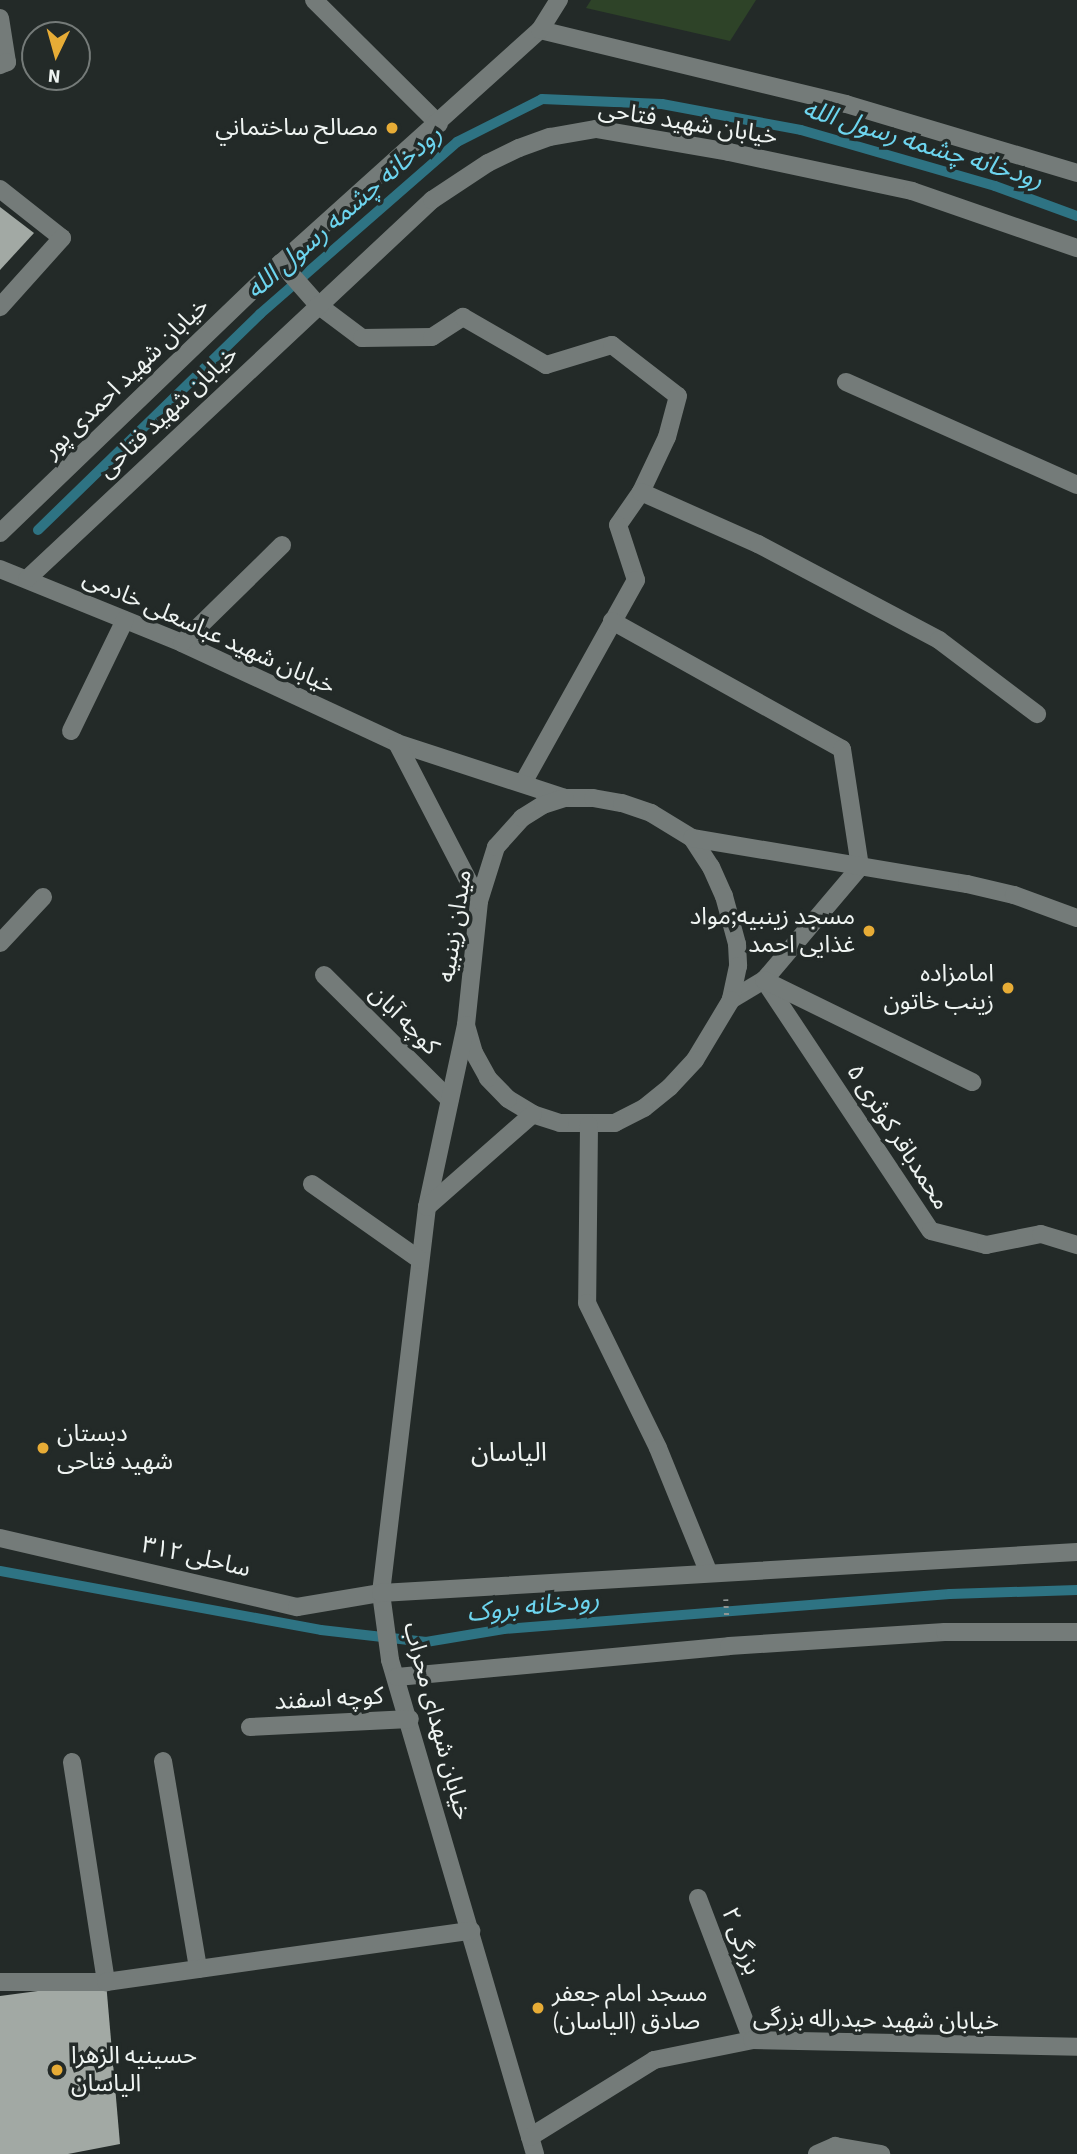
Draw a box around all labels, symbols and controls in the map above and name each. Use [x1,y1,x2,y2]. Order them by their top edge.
north arrow [21,21,91,91]
text: N [47,61,62,89]
water label: رودخانه چشمه رسول الله [799,93,1047,195]
street label: خیابان شهید فتاحی [596,95,780,151]
place label: مصالح ساختماني [215,114,378,142]
water label: رودخانه چشمه رسول الله [240,118,448,306]
marker: مصالح ساختماني [384,120,400,136]
street label: خیابان شهید احمدی پور [37,292,215,464]
street label: خیابان شهید فتاحی [92,340,244,484]
street label: خیابان شهید عباسعلی خادمی [78,563,340,701]
street label: میدان زینبیه [432,868,478,984]
place label: مسجد زینبیه;مواد غذایی احمد [690,903,855,959]
marker: مسجد زینبیه;مواد غذایی احمد [861,923,877,939]
place label: امامزاده زینب خاتون [883,960,994,1016]
street label: کوچه آبان [363,979,445,1061]
marker: امامزاده زینب خاتون [1000,980,1016,996]
street label: محمدباقر کوثری ۵ [840,1059,956,1215]
place label: دبستان شهید فتاحی [57,1420,173,1476]
district label: الیاسان [471,1437,547,1469]
marker: دبستان شهید فتاحی [35,1440,51,1456]
street label: ساحلی ۳۱۲ [139,1531,253,1583]
water label: رودخانه بروک [465,1584,601,1628]
street label: خیابان شهدای محراب [397,1619,477,1823]
street label: کوچه اسفند [274,1682,384,1716]
street label: بزرگی ۲ [715,1903,767,1979]
place label: مسجد امام جعفر صادق (الیاسان) [552,1980,708,2036]
marker: مسجد امام جعفر صادق (الیاسان) [530,2000,546,2016]
street label: خیابان شهید حیدراله بزرگی [753,2003,999,2037]
place label: حسینیه الزهرا الیاسان [71,2042,197,2098]
marker: حسینیه الزهرا الیاسان [49,2062,65,2078]

